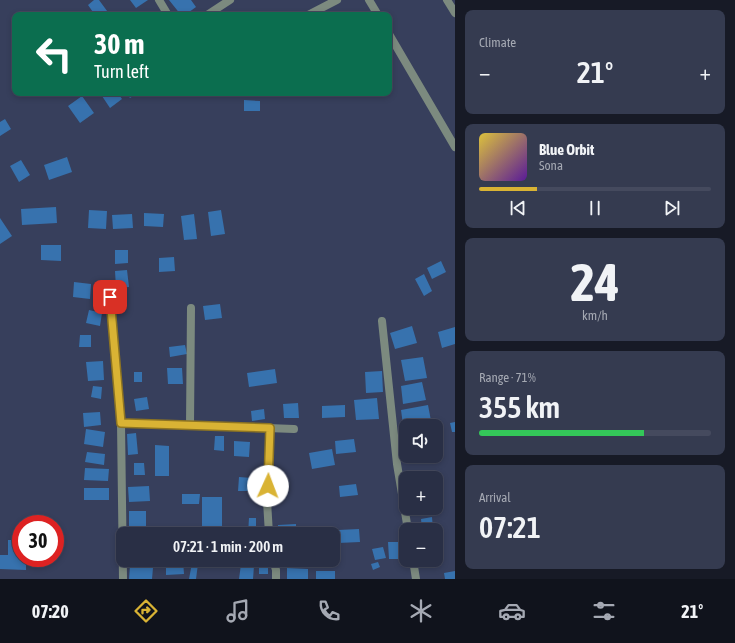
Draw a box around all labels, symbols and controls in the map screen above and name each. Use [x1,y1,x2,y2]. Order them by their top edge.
icon: left [28,28,80,80]
text: 30 m [94,28,144,60]
text: Climate [479,35,516,50]
text: 21° [577,55,613,89]
text: − [479,59,490,85]
text: + [700,59,711,85]
text: Turn left [94,61,149,82]
text: Blue Orbit [539,141,594,158]
text: Sona [539,158,563,173]
icon: previous [507,197,529,219]
icon: pause [584,197,606,219]
icon: next [661,197,683,219]
text: 24 [571,252,619,312]
pin [93,280,127,314]
icon: arrive [99,286,121,308]
text: km/h [582,308,608,323]
text: Range · 71% [479,370,536,385]
text: 355 km [479,390,560,424]
map controls [399,419,443,567]
button: sound [399,419,443,463]
position arrow [247,465,289,507]
button: + [399,471,443,515]
text: Arrival [479,490,511,505]
text: 07:21 [479,510,541,544]
speed limit sign: 30 [12,515,64,567]
button: − [399,523,443,567]
text: 07:21 · 1 min · 200 m [173,538,283,555]
icon: directions [132,597,160,625]
icon: music [224,597,252,625]
icon: phone [315,597,343,625]
icon: climate [407,597,435,625]
icon: car [498,597,526,625]
icon: filters [590,597,618,625]
text: 07:20 [32,601,69,622]
text: 21° [681,601,703,622]

